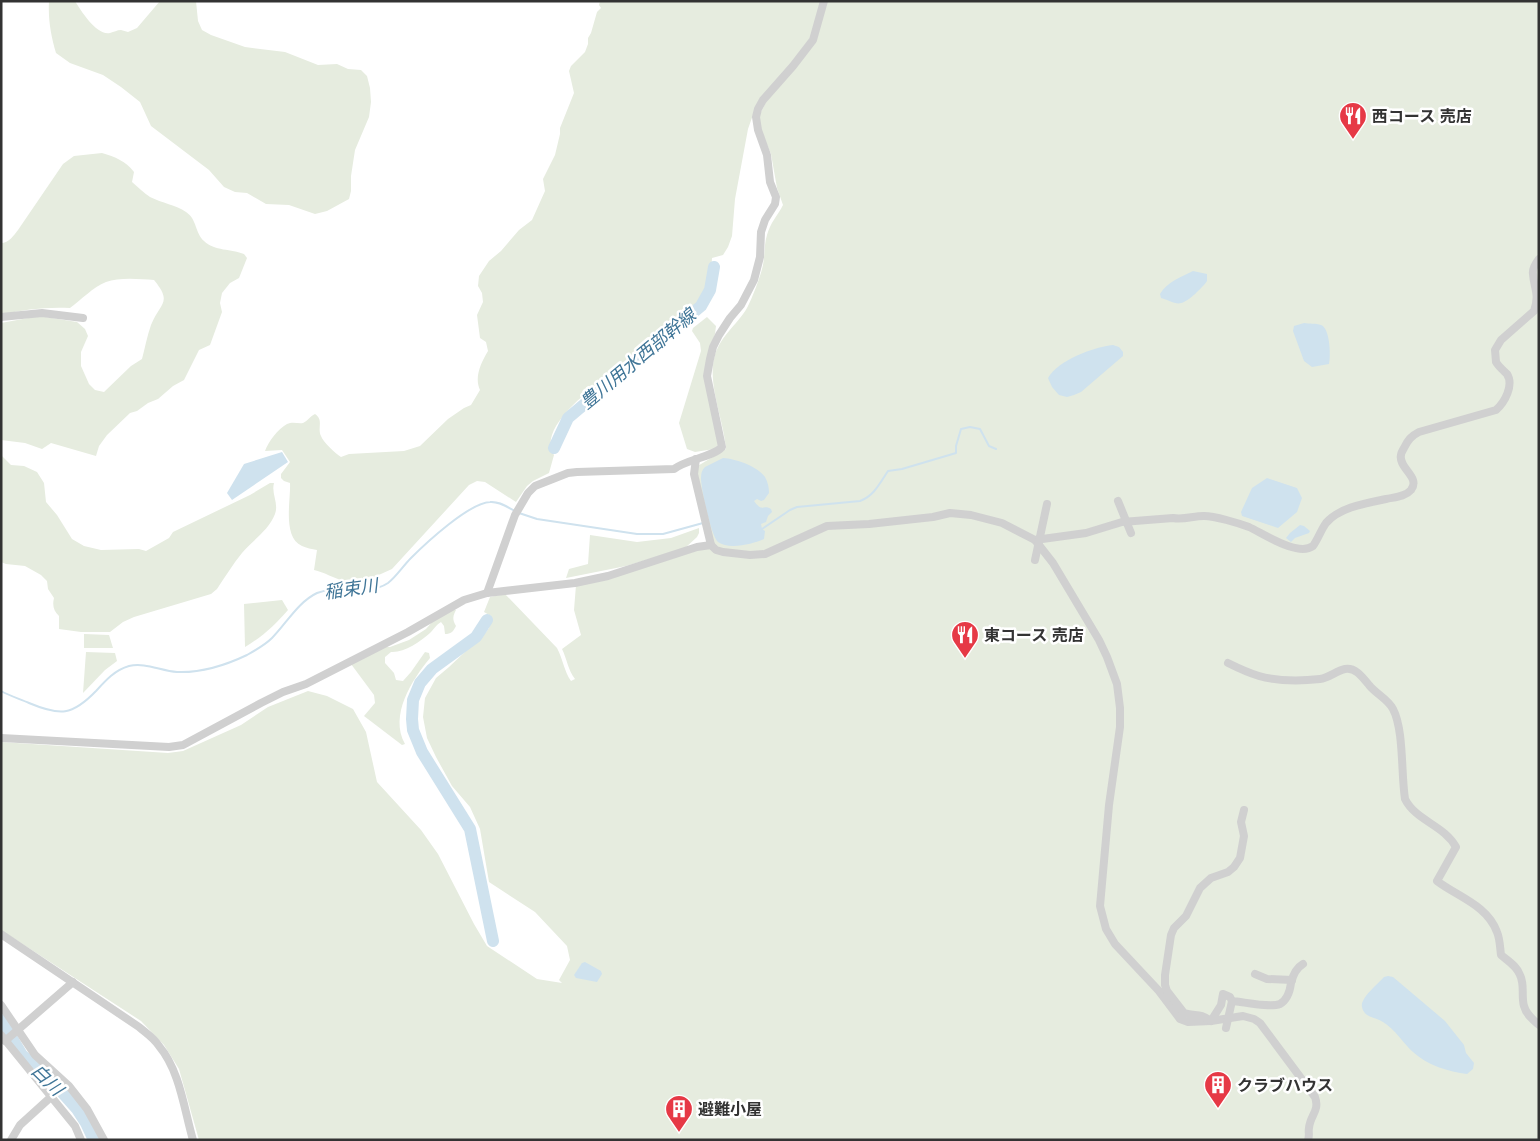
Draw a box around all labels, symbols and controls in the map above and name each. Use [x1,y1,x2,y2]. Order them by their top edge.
restaurant icon: 西コース 売店 [1338,101,1368,140]
place label: 西コース 売店 [1372,108,1472,125]
water label: 豊川用水西部幹線 [576,304,701,413]
water label: 稲束川 [323,575,381,603]
restaurant icon: 東コース 売店 [950,620,980,659]
place label: 東コース 売店 [984,627,1084,644]
water label: 白川 [27,1060,68,1101]
building icon: クラブハウス [1203,1070,1233,1109]
place label: クラブハウス [1237,1077,1333,1094]
building icon: 避難小屋 [664,1094,694,1133]
place label: 避難小屋 [698,1101,762,1118]

